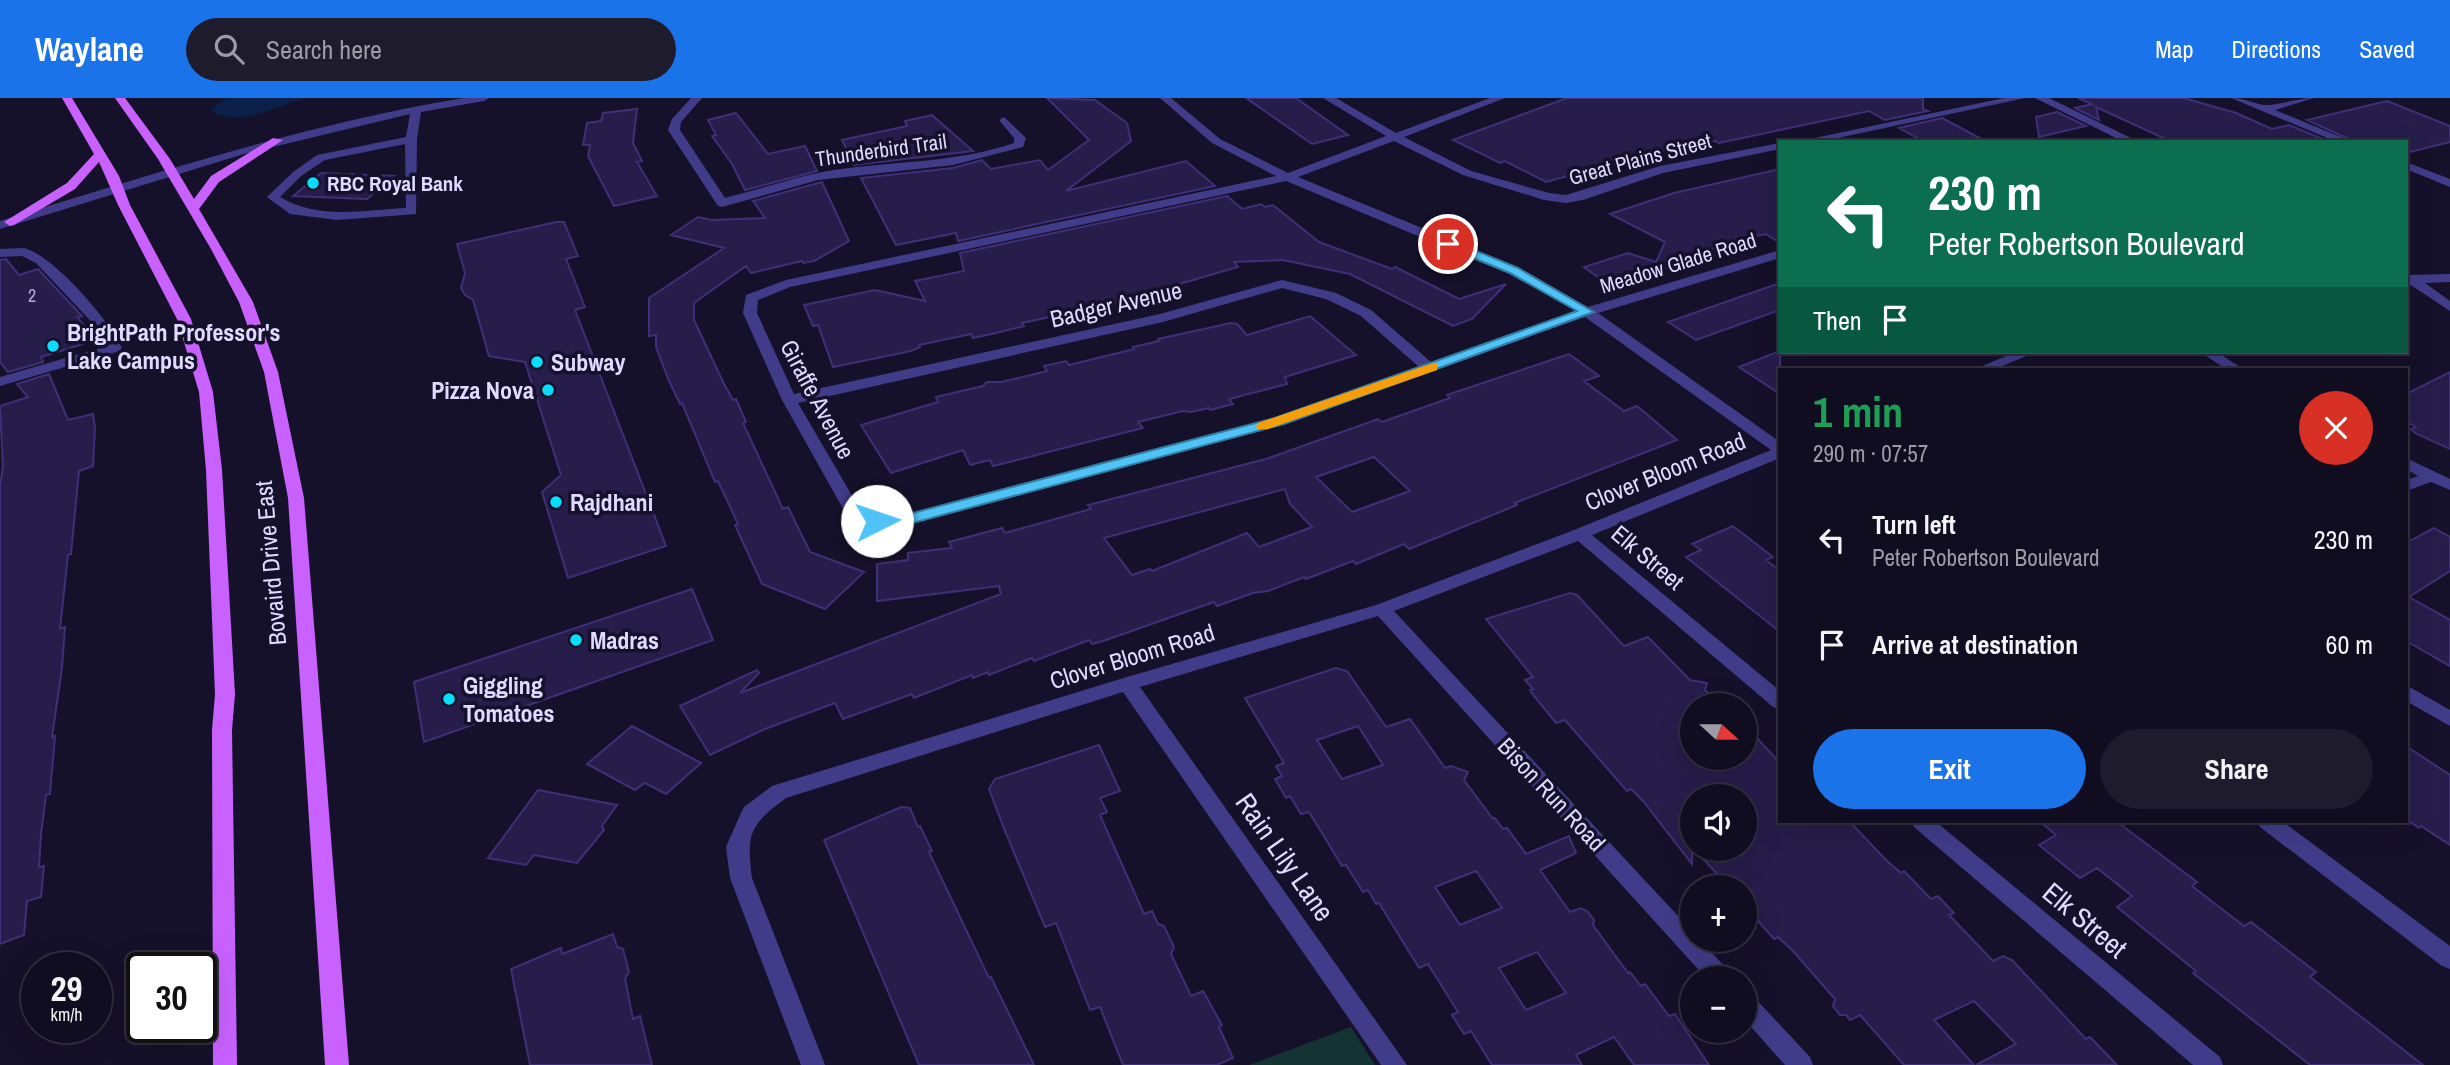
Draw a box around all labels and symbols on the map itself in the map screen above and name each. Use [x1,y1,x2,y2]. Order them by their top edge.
street label: Thunderbird Trail [814,126,948,174]
street label: Great Plains Street [1566,126,1715,192]
place label: RBC Royal Bank [327,169,463,198]
marker: RBC Royal Bank [305,175,321,191]
pin [1418,214,1478,274]
street label: Meadow Glade Road [1596,225,1760,301]
street label: Badger Avenue [1047,273,1185,335]
house number: 2 [28,283,36,308]
place label: BrightPath Professor's Lake Campus [67,316,281,376]
street label: Giraffe Avenue [773,334,863,464]
marker: BrightPath Professor's Lake Campus [45,338,61,354]
place label: Subway [551,346,625,378]
marker: Subway [529,354,545,370]
place label: Pizza Nova [431,374,534,406]
marker: Pizza Nova [540,382,556,398]
street label: Clover Bloom Road [1580,424,1750,518]
street label: Bovaird Drive East [247,479,293,647]
position arrow [840,484,914,558]
place label: Rajdhani [570,486,653,518]
marker: Rajdhani [548,494,564,510]
street label: Elk Street [1605,517,1691,597]
street label: Clover Bloom Road [1046,616,1218,696]
place label: Madras [590,624,659,656]
marker: Madras [568,632,584,648]
place label: Giggling Tomatoes [463,669,555,729]
marker: Giggling Tomatoes [441,691,457,707]
north arrow [1680,693,1757,770]
street label: Bison Run Road [1491,730,1613,858]
street label: Rain Lily Lane [1227,785,1343,929]
street label: Elk Street [2035,873,2135,967]
speed limit sign: 30 [126,952,217,1043]

